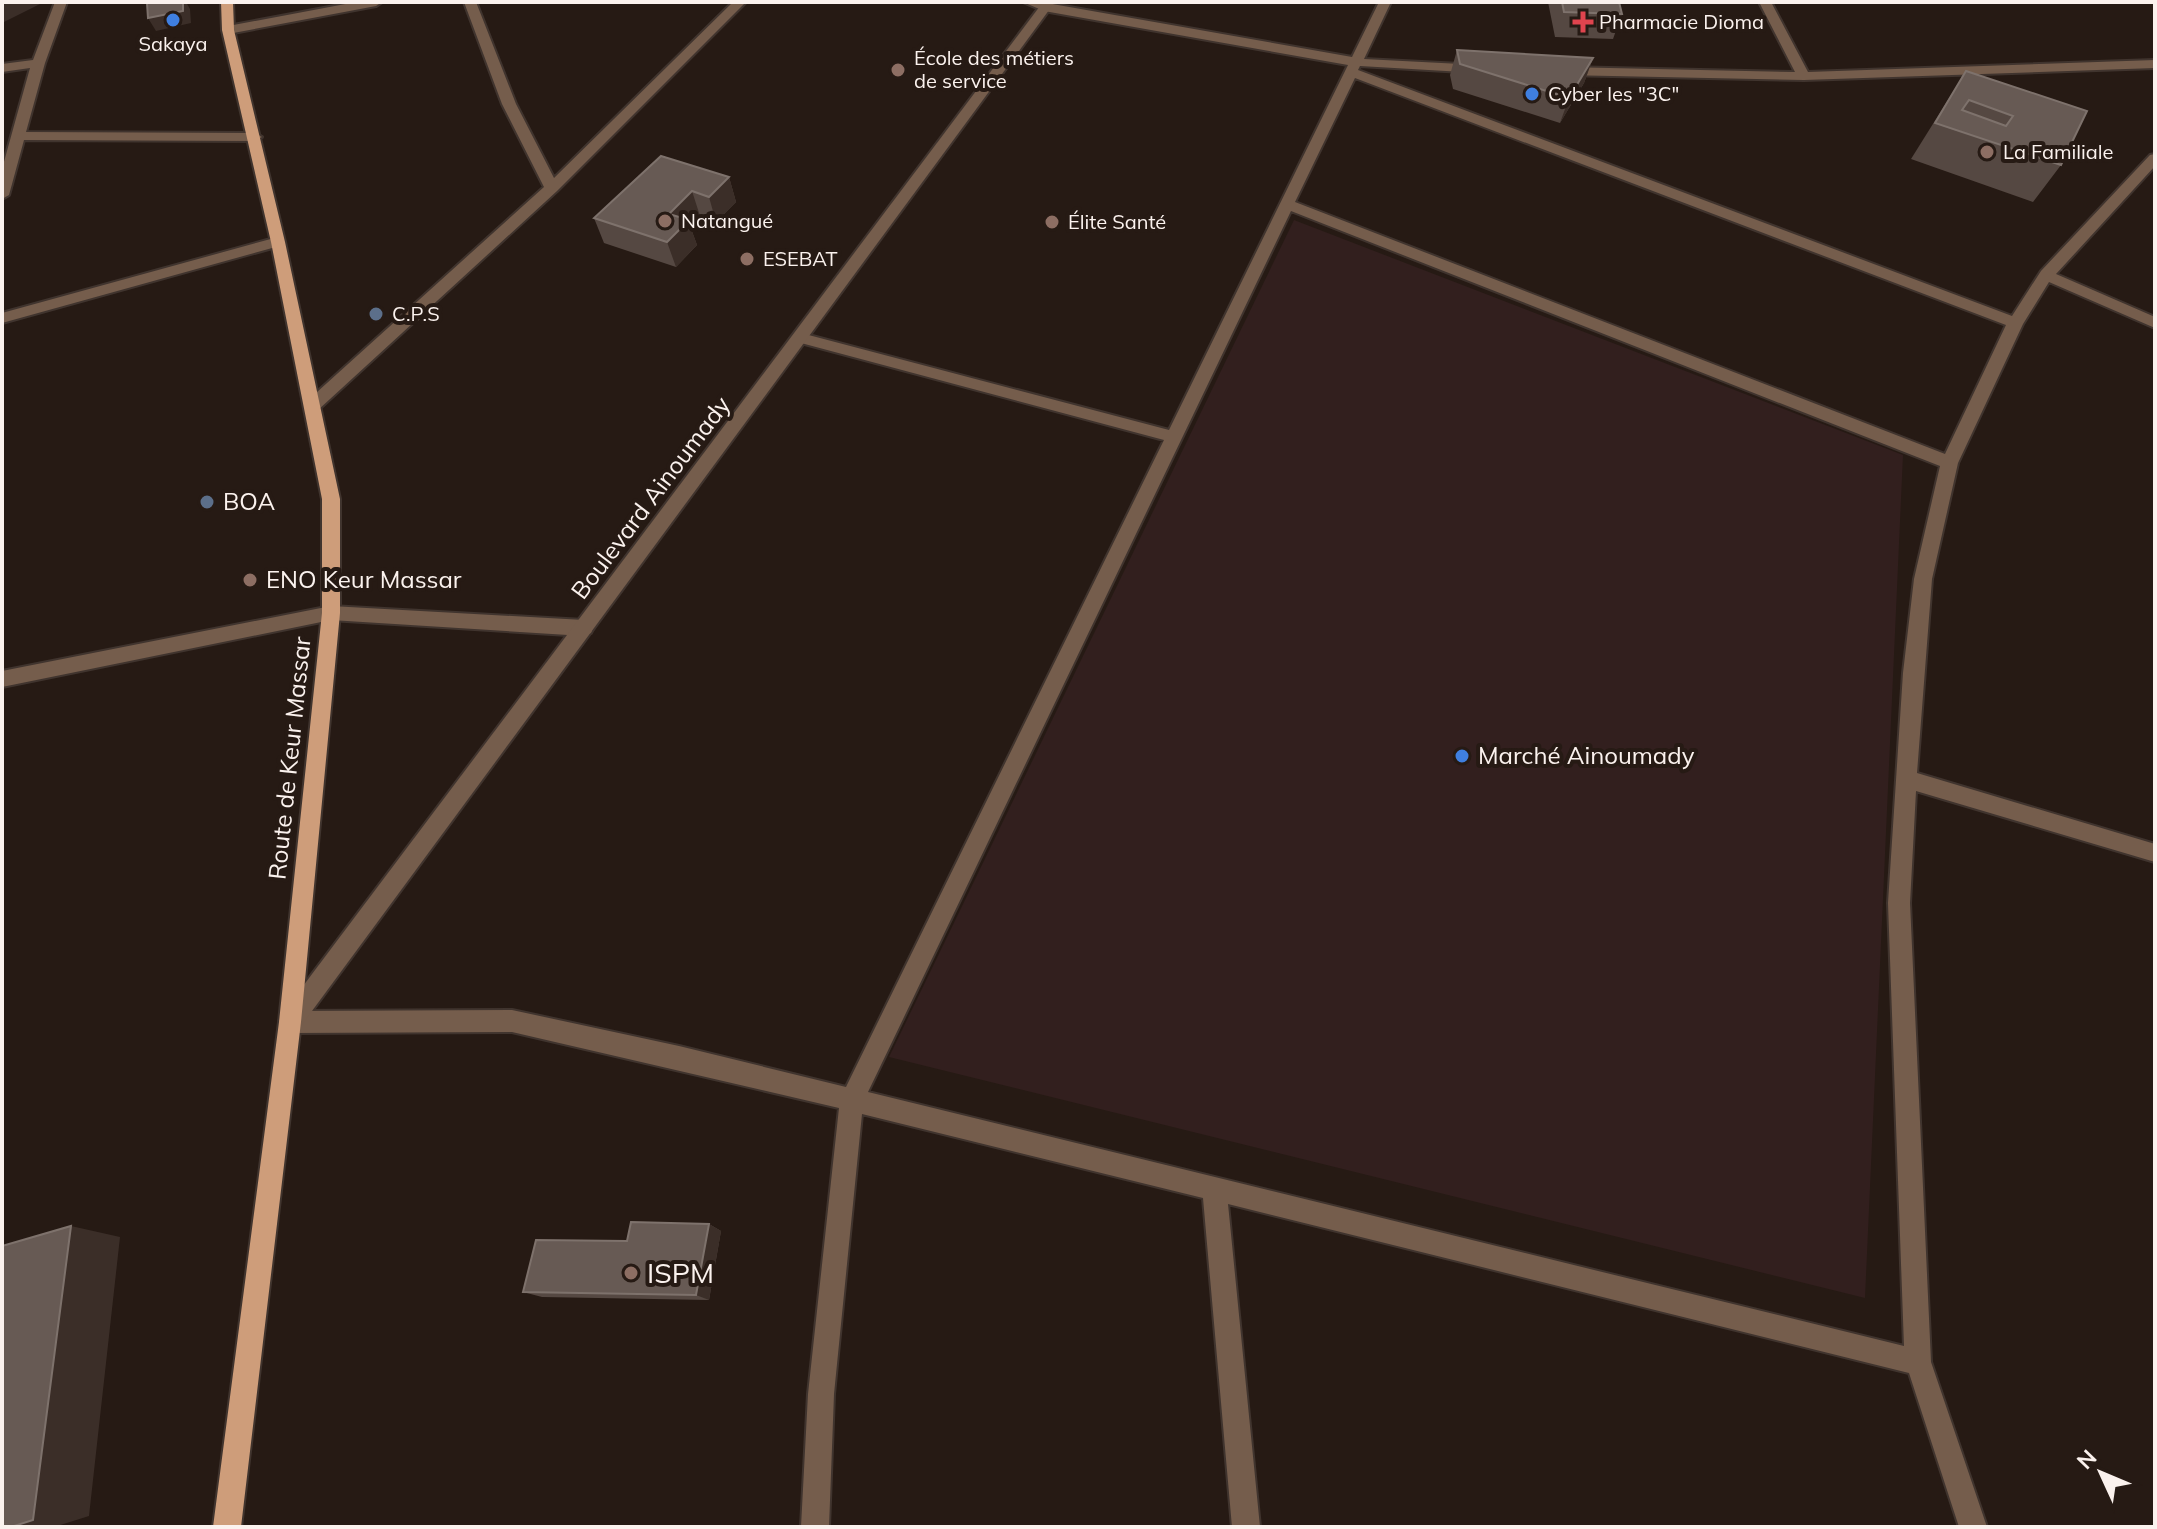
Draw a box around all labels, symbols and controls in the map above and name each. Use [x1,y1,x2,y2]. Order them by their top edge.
place label: Pharmacie Dioma [1599,9,1764,34]
marker: Sakaya [164,11,182,29]
marker: Pharmacie Dioma [1574,13,1592,31]
place label: Sakaya [139,31,207,56]
place label: École des métiers de service [914,45,1074,93]
marker: École des métiers de service [889,61,907,79]
place label: Cyber les "3C" [1548,81,1679,106]
marker: Cyber les "3C" [1523,85,1541,103]
place label: La Familiale [2003,139,2113,164]
marker: La Familiale [1978,143,1996,161]
place label: Natangué [681,208,773,233]
place label: Élite Santé [1068,209,1166,234]
marker: Natangué [656,212,674,230]
marker: Élite Santé [1043,213,1061,231]
place label: ESEBAT [763,246,837,271]
marker: ESEBAT [738,250,756,268]
place label: C.P.S [392,301,440,326]
marker: C.P.S [367,305,385,323]
street label: Boulevard Ainoumady [564,390,736,605]
place label: BOA [223,486,276,516]
marker: BOA [198,493,216,511]
place label: ENO Keur Massar [266,564,462,594]
marker: ENO Keur Massar [241,571,259,589]
street label: Route de Keur Massar [261,635,317,881]
place label: Marché Ainoumady [1478,740,1695,770]
marker: Marché Ainoumady [1453,747,1471,765]
place label: ISPM [647,1255,714,1290]
marker: ISPM [622,1264,640,1282]
north arrow [2061,1433,2141,1513]
text: N [2071,1443,2102,1475]

